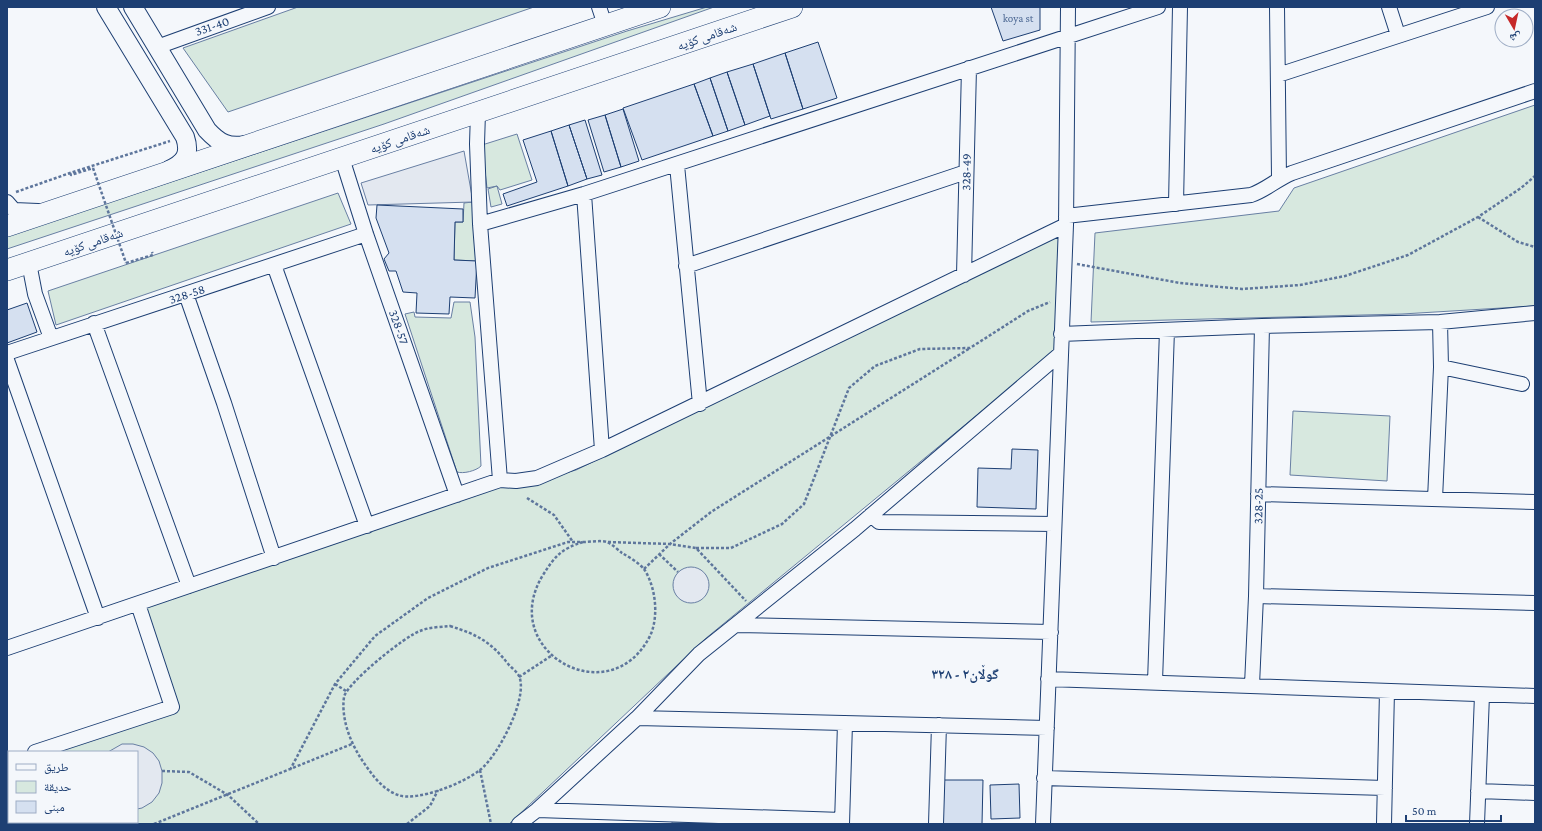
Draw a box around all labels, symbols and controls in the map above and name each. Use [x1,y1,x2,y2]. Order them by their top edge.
north arrow [1494,8,1534,48]
house number: koya st [1003,12,1034,25]
street label: 331-40 [193,13,231,39]
street label: شەقامی کۆیە [675,19,739,54]
text: ش [1508,29,1522,45]
street label: شەقامی کۆیە [368,122,432,157]
street label: 328-49 [958,153,974,191]
street label: شەقامی کۆیە [61,225,125,260]
street label: 328-58 [167,281,207,307]
street label: 328-57 [386,308,412,346]
street label: 328-25 [1250,488,1266,524]
district label: گوڵان٢ - ٣٢٨ [931,664,999,683]
legend [8,751,138,823]
text: طريق [44,760,69,774]
text: حديقة [44,780,72,794]
scale bar [1406,797,1501,823]
text: مبنى [44,800,65,814]
text: 50 m [1412,804,1437,818]

